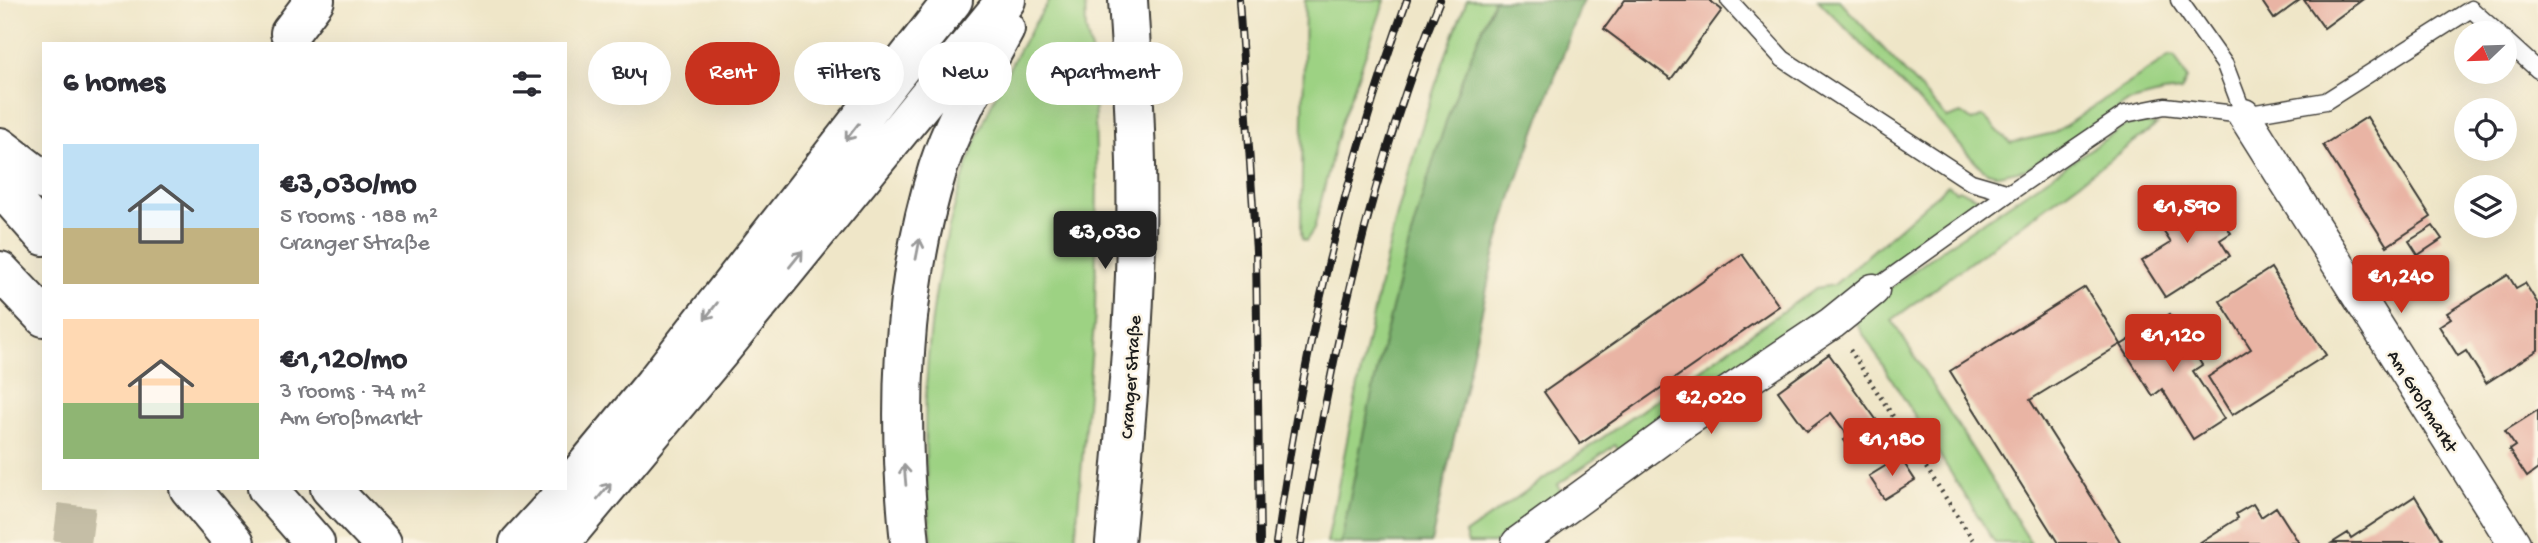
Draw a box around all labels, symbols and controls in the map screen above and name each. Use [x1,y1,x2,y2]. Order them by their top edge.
north arrow [2454,21,2516,84]
map controls [2454,21,2517,238]
chip: Buy [588,42,671,105]
chip: Rent [685,42,780,105]
chip: Filters [794,42,904,105]
chip: New [918,42,1012,105]
chip: Apartment [1026,42,1183,105]
icon: filters [508,65,546,103]
text: 6 homes [63,67,165,102]
button: locate [2454,98,2517,161]
one-way arrow [844,122,860,140]
text: €3,030/mo [280,169,417,204]
icon: home [119,172,203,256]
button: layers [2454,175,2517,238]
pin: €1,590 [2130,186,2244,245]
text: €1,590 [2154,194,2220,221]
text: 5 rooms · 188 m² [280,204,438,231]
pin: €3,030 [1048,212,1162,271]
text: €3,030 [1070,220,1140,247]
text: Cranger Straße [280,231,430,258]
one-way arrow [912,238,925,261]
one-way arrow [788,251,803,269]
pin: €1,240 [2344,256,2458,315]
text: €1,240 [2368,264,2434,291]
one-way arrow [704,301,719,319]
pin: €1,120 [2116,314,2230,374]
street label: Cranger Straße [1117,315,1148,440]
text: €1,120 [2141,323,2205,350]
text: €1,120/mo [280,344,407,379]
street label: Am Großmarkt [2380,346,2463,459]
icon: home [119,347,203,431]
pin: €2,020 [1654,376,1768,436]
text: 3 rooms · 74 m² [280,379,426,406]
text: €2,020 [1676,385,1746,412]
text: Am Großmarkt [280,406,421,433]
pin: €1,180 [1835,419,1949,478]
text: €1,180 [1859,427,1925,454]
one-way arrow [898,464,911,487]
one-way arrow [596,482,612,500]

